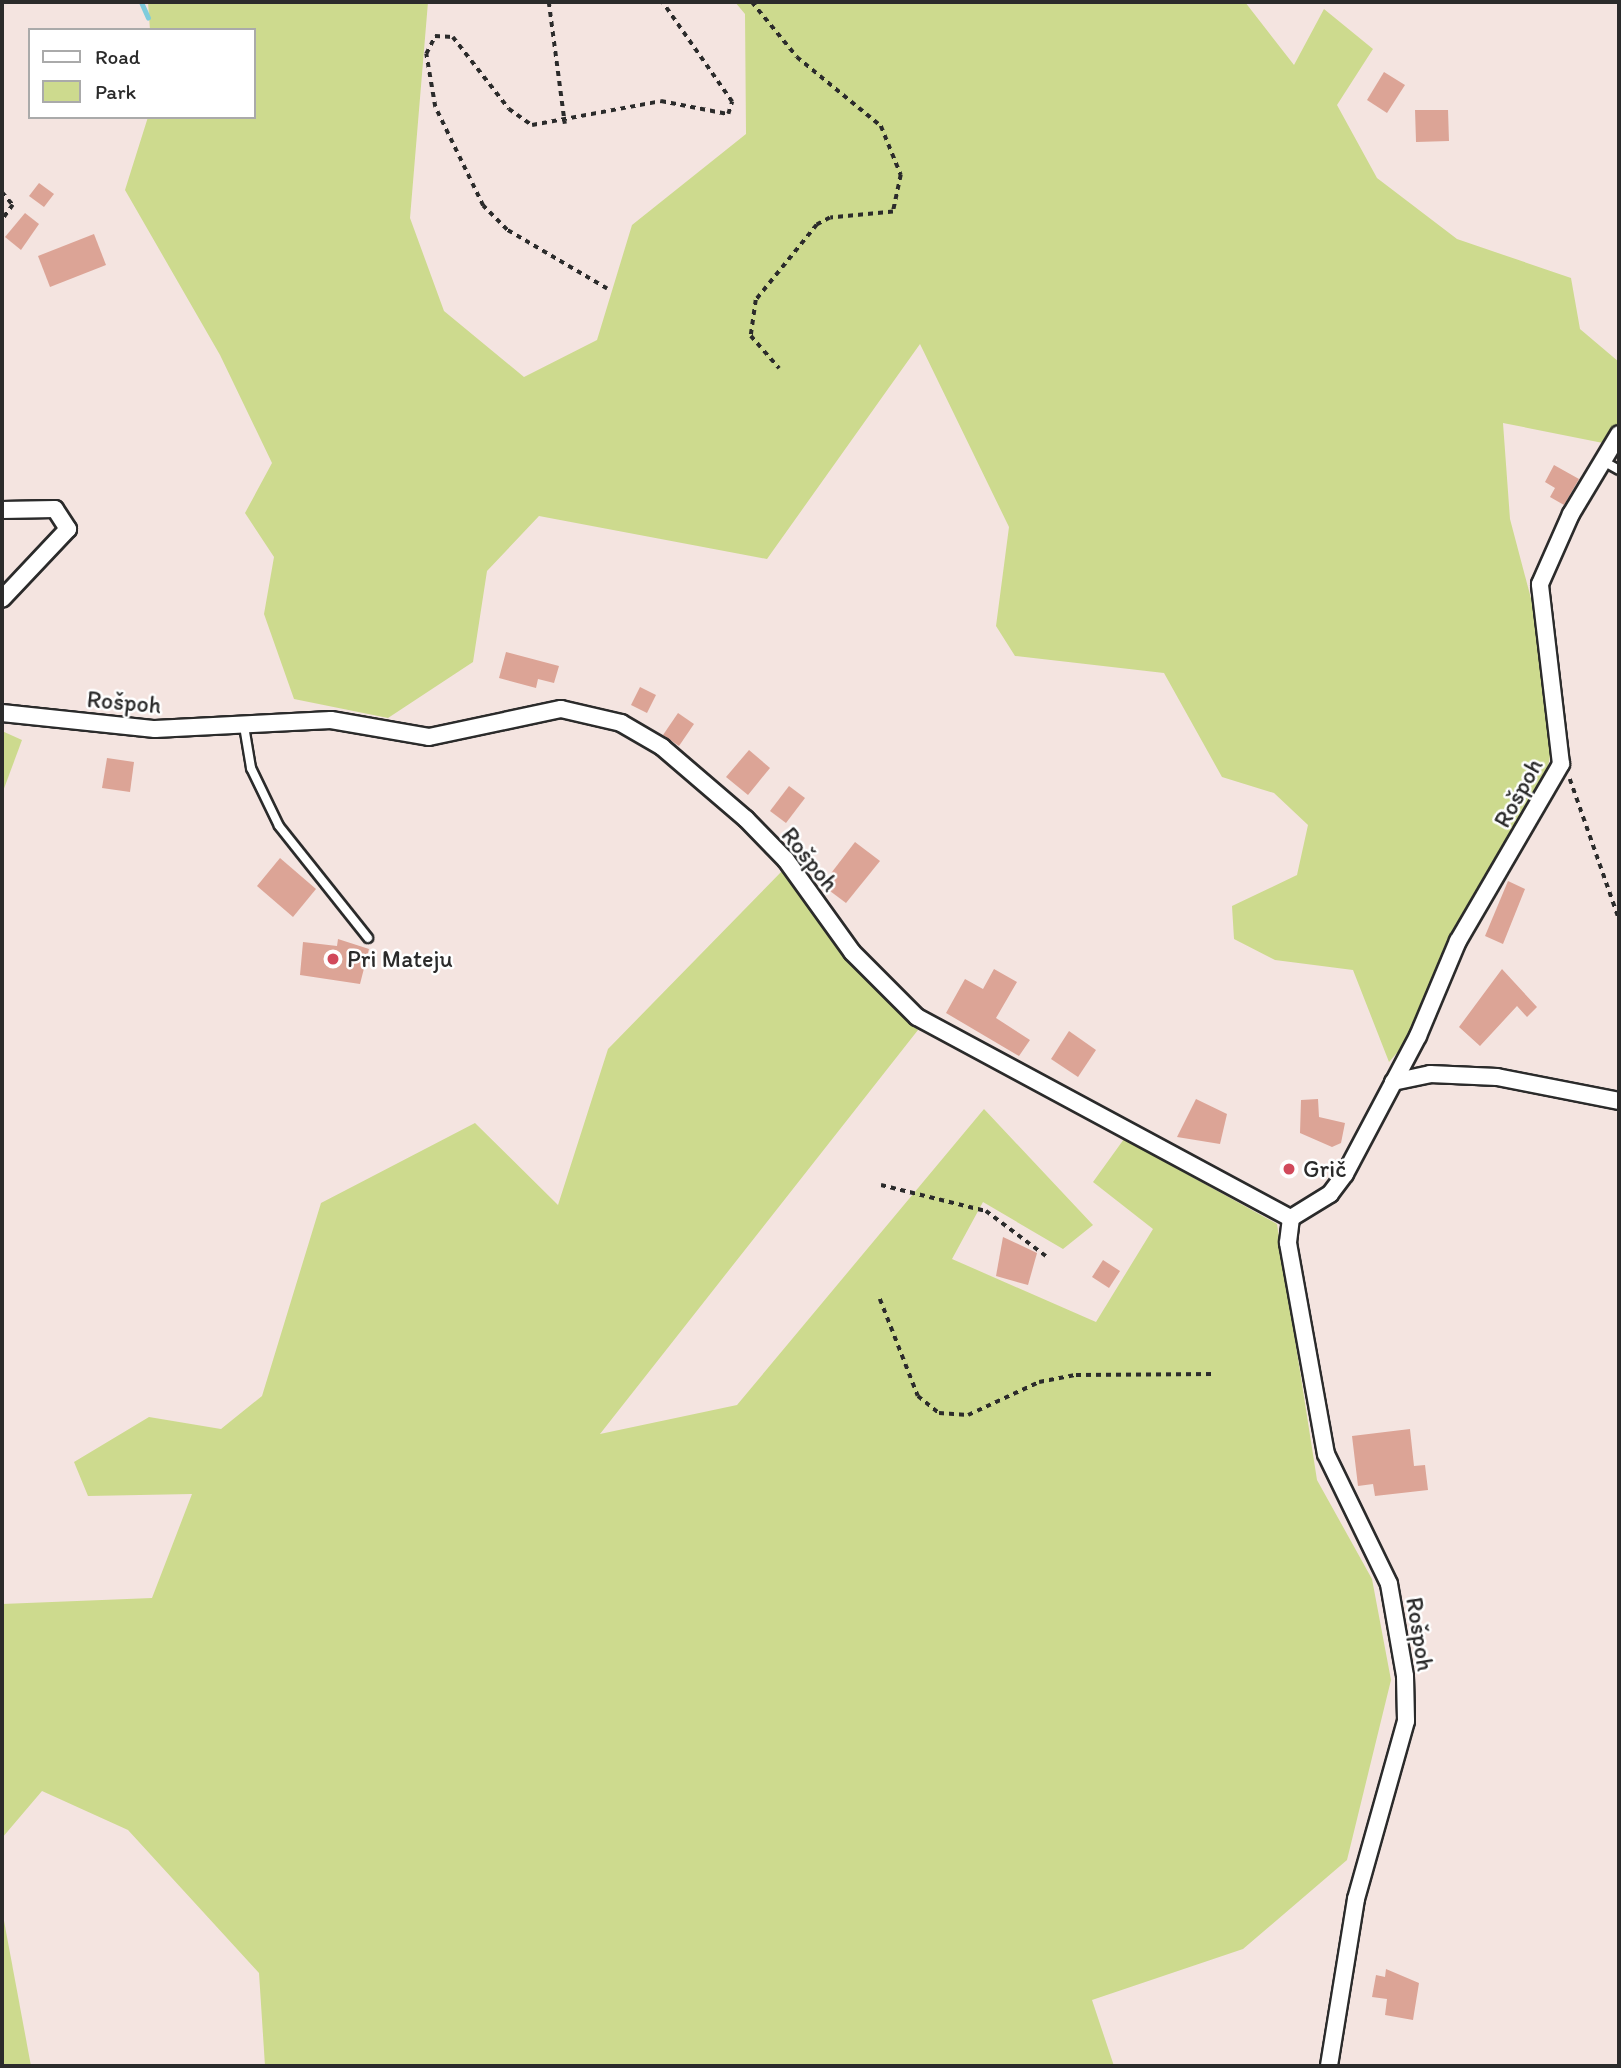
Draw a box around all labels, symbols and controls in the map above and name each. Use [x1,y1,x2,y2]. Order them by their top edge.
legend [28,28,256,119]
text: Road [95,44,140,69]
text: Park [95,79,136,104]
street label: Rošpoh [86,684,162,720]
street label: Rošpoh [1487,753,1549,833]
street label: Rošpoh [775,821,845,897]
place label: Pri Mateju [347,945,453,973]
marker: Pri Mateju [325,951,341,967]
place label: Grič [1303,1155,1346,1183]
marker: Grič [1281,1161,1297,1177]
street label: Rošpoh [1400,1595,1440,1673]

